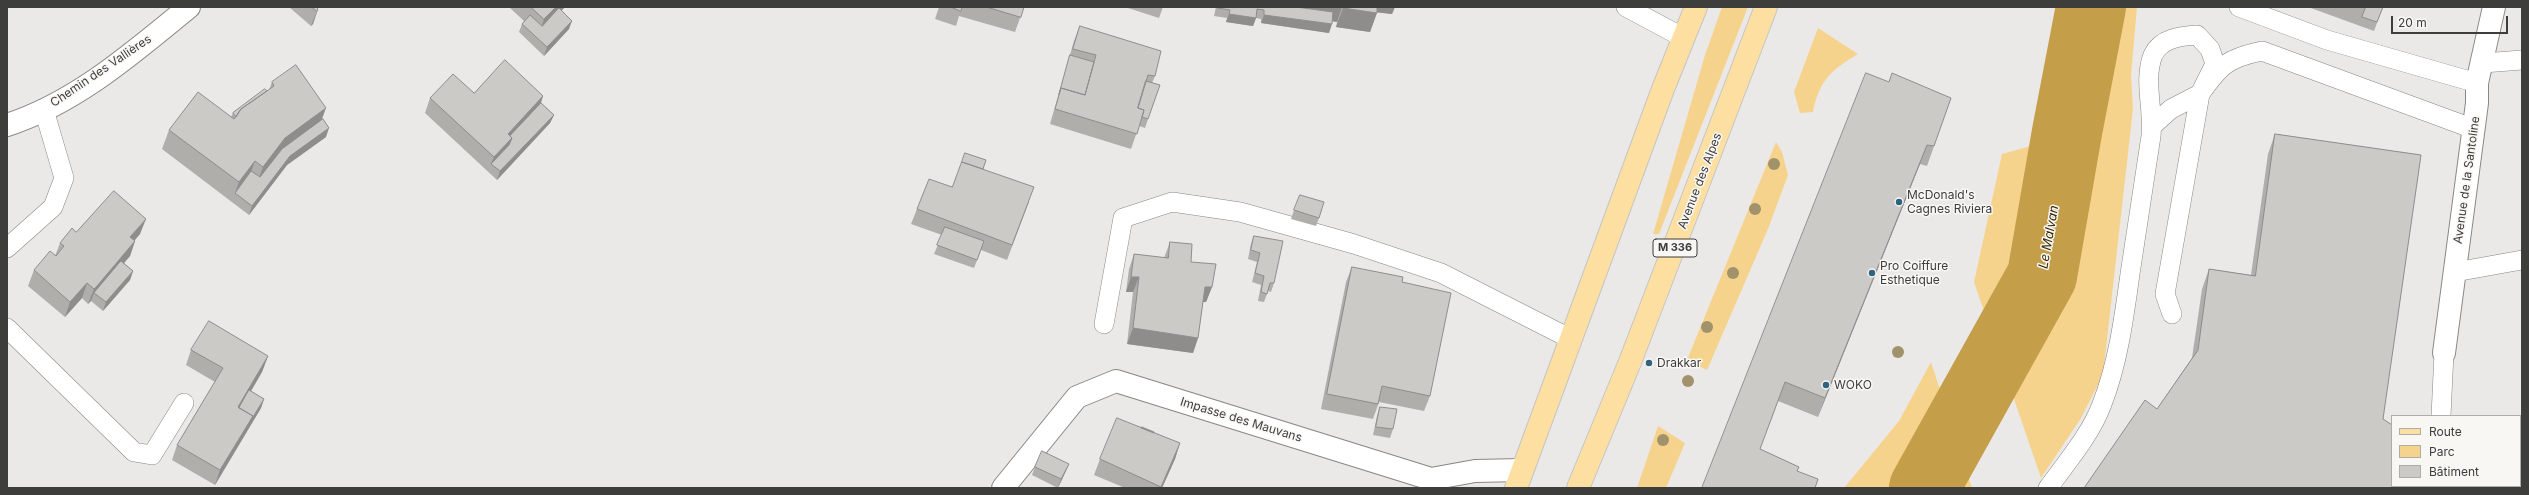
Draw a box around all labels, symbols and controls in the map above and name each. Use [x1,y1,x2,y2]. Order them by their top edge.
scale bar [2393,8,2510,34]
text: 20 m [2398,15,2427,30]
street label: Chemin des Vallières [48,32,154,110]
street label: Avenue de la Santoline [2451,115,2483,245]
street label: Avenue des Alpes [1675,131,1725,231]
place label: McDonald's Cagnes Riviera [1907,188,1992,216]
marker: McDonald's Cagnes Riviera [1894,197,1904,207]
water label: Le Malvan [2036,204,2062,270]
road number: M 336 [1653,239,1697,257]
place label: Pro Coiffure Esthetique [1880,259,1948,287]
marker: Pro Coiffure Esthetique [1867,268,1877,278]
place label: Drakkar [1657,356,1701,370]
marker: Drakkar [1644,358,1654,368]
place label: WOKO [1834,378,1872,392]
marker: WOKO [1821,380,1831,390]
street label: Impasse des Mauvans [1178,395,1304,445]
legend [2391,415,2521,487]
text: Route [2429,424,2462,439]
text: Parc [2429,444,2455,459]
text: Bâtiment [2429,464,2479,479]

